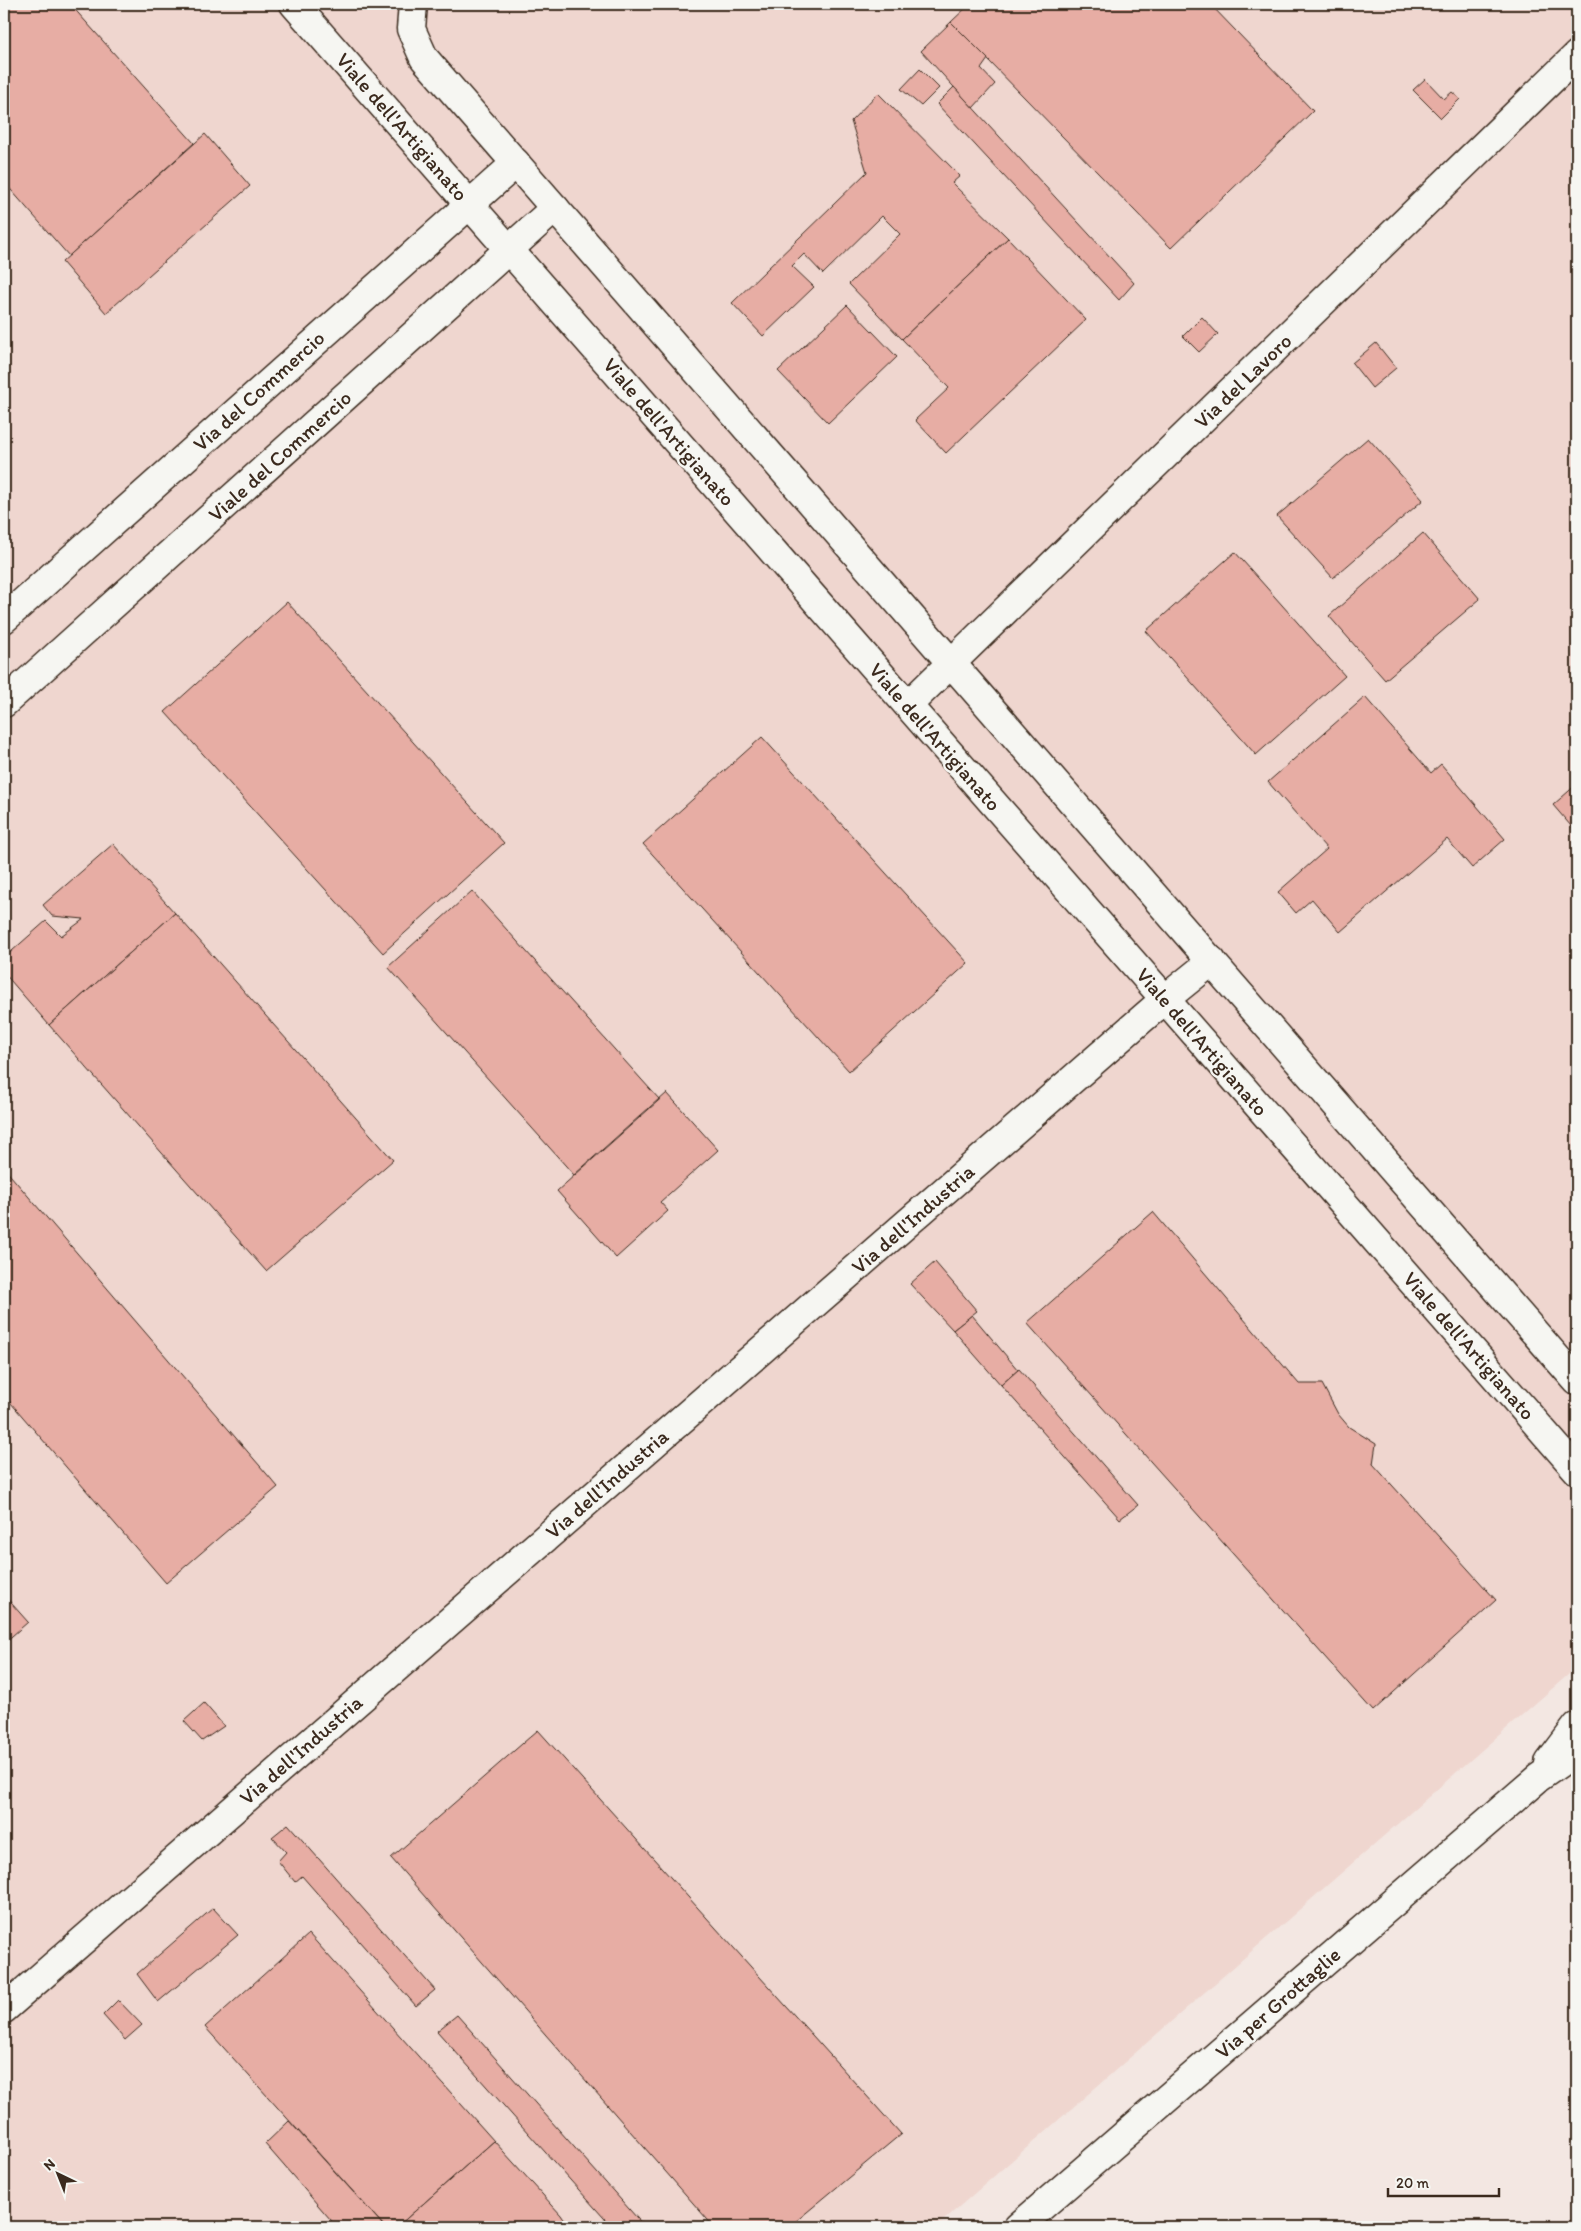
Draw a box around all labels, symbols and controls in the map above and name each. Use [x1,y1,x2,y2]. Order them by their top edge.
street label: Viale dell'Artigianato [331,47,474,206]
street label: Via del Commercio [188,325,330,456]
street label: Via del Lavoro [1189,328,1297,433]
street label: Viale dell'Artigianato [598,352,741,511]
street label: Viale del Commercio [203,385,356,526]
street label: Viale dell'Artigianato [864,657,1007,816]
street label: Viale dell'Artigianato [1131,962,1274,1121]
street label: Via dell'Industria [846,1158,979,1279]
street label: Viale dell'Artigianato [1398,1266,1541,1425]
street label: Via dell'Industria [540,1423,673,1544]
street label: Via dell'Industria [234,1689,367,1810]
street label: Via per Grottaglie [1210,1941,1345,2064]
north arrow [32,2148,82,2198]
text: N [40,2155,59,2174]
scale bar [1388,2166,1500,2198]
text: 20 m [1396,2174,1430,2192]

